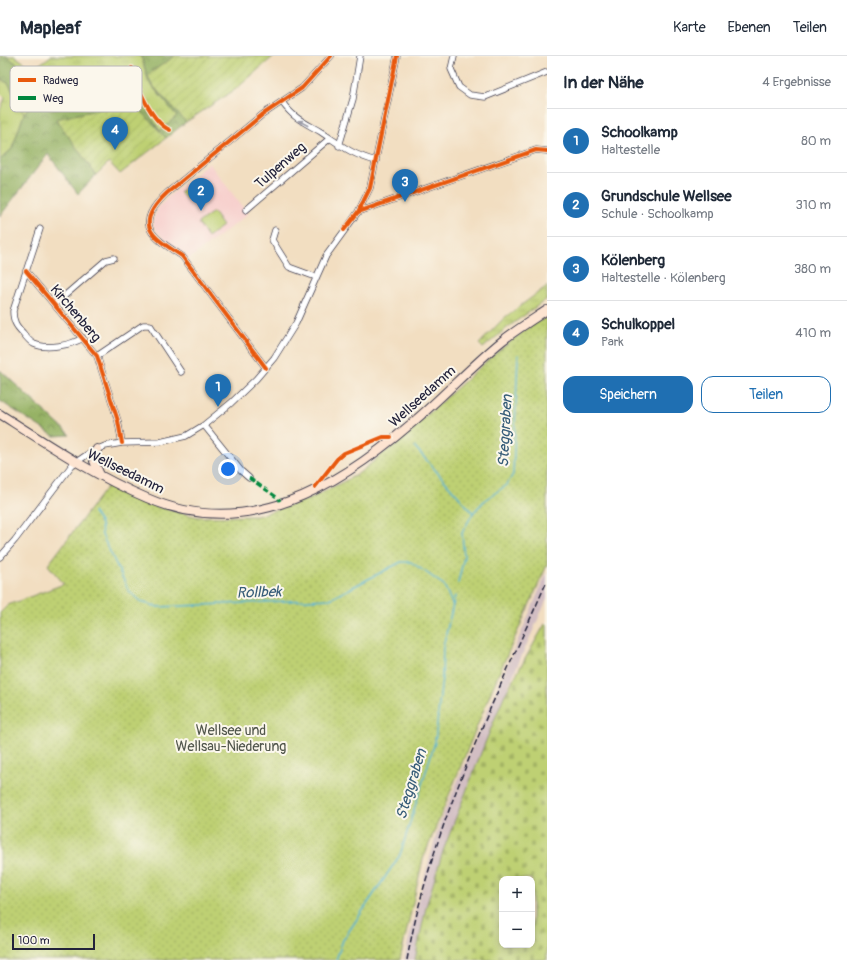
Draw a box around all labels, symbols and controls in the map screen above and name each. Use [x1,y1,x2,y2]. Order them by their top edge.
text: Mapleaf [20,16,82,40]
text: Karte [673,19,706,36]
text: Ebenen [728,19,771,36]
text: Teilen [793,19,827,36]
legend [10,66,142,112]
text: In der Nähe [563,72,644,93]
text: Radweg [43,74,79,87]
text: 4 Ergebnisse [762,74,831,90]
text: Weg [43,92,64,105]
pin: 4 [102,117,128,150]
one-way arrow [297,119,309,126]
text: Schoolkamp [601,123,678,142]
text: 1 [573,133,579,149]
text: 80 m [801,133,831,149]
street label: Tulpenweg [251,139,309,192]
text: Haltestelle [601,142,660,158]
pin: 3 [392,169,418,202]
pin: 2 [188,178,214,211]
text: Grundschule Wellsee [601,187,732,206]
text: 2 [572,197,580,213]
text: 310 m [795,197,831,213]
text: Schule · Schoolkamp [601,206,714,222]
text: Kölenberg [601,251,665,270]
text: 3 [572,261,580,277]
text: 380 m [794,261,831,277]
text: Haltestelle · Kölenberg [601,270,725,286]
street label: Kirchenberg [47,281,105,346]
text: Schulkoppel [601,315,675,334]
text: 4 [572,325,580,341]
text: 410 m [795,325,831,341]
text: Park [601,334,624,350]
street label: Wellseedamm [385,362,459,431]
pin: 1 [205,374,231,407]
button: Speichern [563,376,693,413]
button: Teilen [701,376,831,413]
water label: Steggraben [494,393,517,468]
street label: Wellseedamm [84,445,167,497]
your location [218,459,238,479]
water label: Rollbek [236,582,284,603]
park label: Wellsee und Wellsau-Niederung [176,722,286,755]
water label: Steggraben [392,745,432,822]
map controls [499,876,535,948]
button: + [499,876,535,912]
button: − [499,912,535,948]
scale bar [12,932,95,951]
text: 100 m [18,934,49,947]

